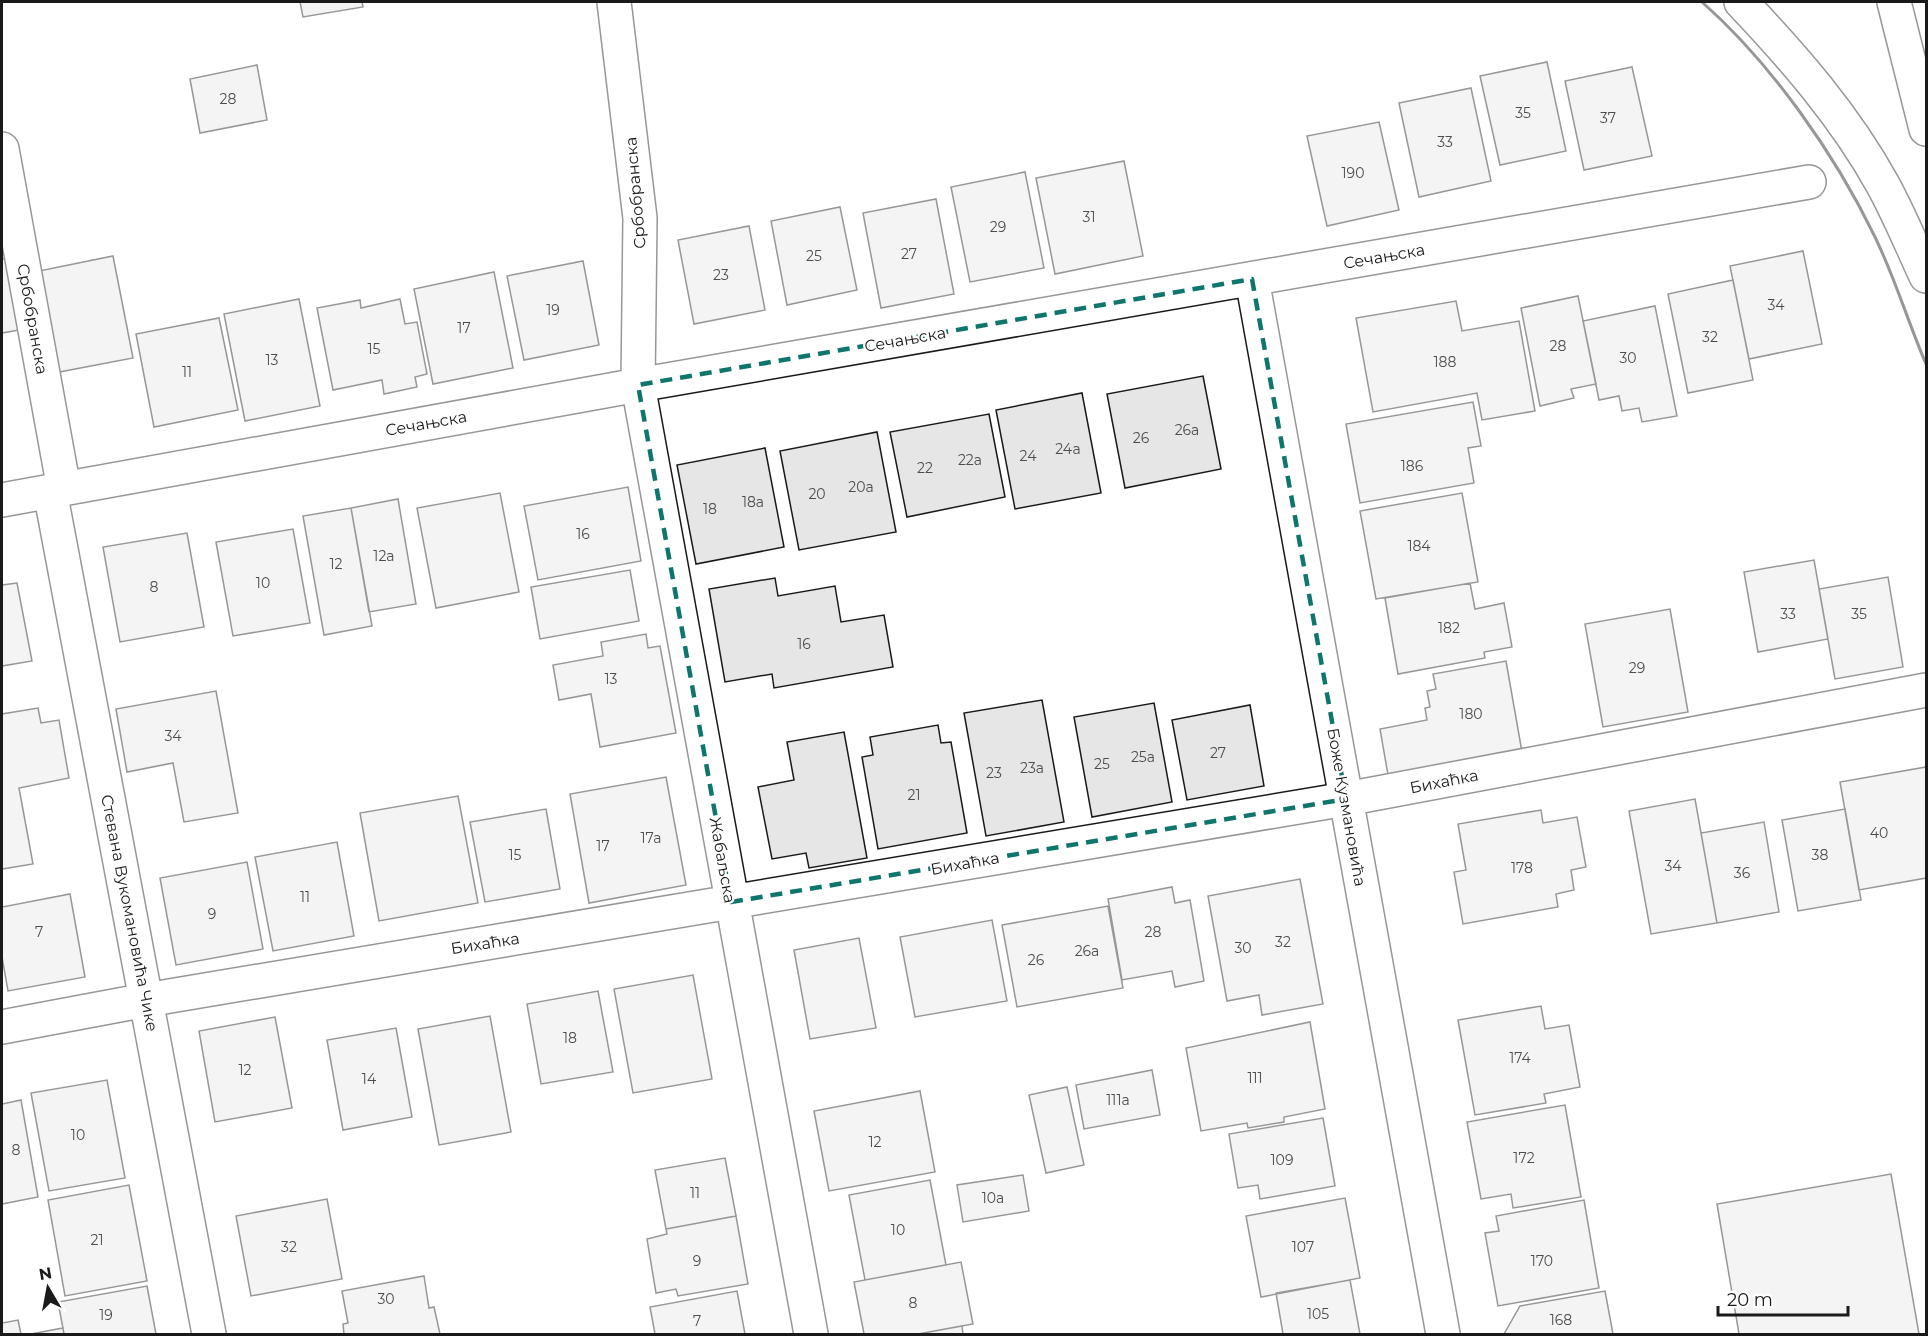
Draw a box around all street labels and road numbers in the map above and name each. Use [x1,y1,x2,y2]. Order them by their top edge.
street label: Србобранска [621,136,650,250]
street label: Сечањска [1342,240,1426,273]
street label: Србобранска [13,262,52,376]
street label: Сечањска [863,323,947,356]
street label: Сечањска [384,407,468,440]
street label: Боже Кузмановића [1323,726,1370,888]
street label: Бихаћка [1408,766,1480,797]
street label: Стевана Вукомановића Чике [97,793,162,1033]
street label: Жабаљска [706,815,739,905]
street label: Бихаћка [929,848,1001,879]
street label: Бихаћка [449,929,521,958]

